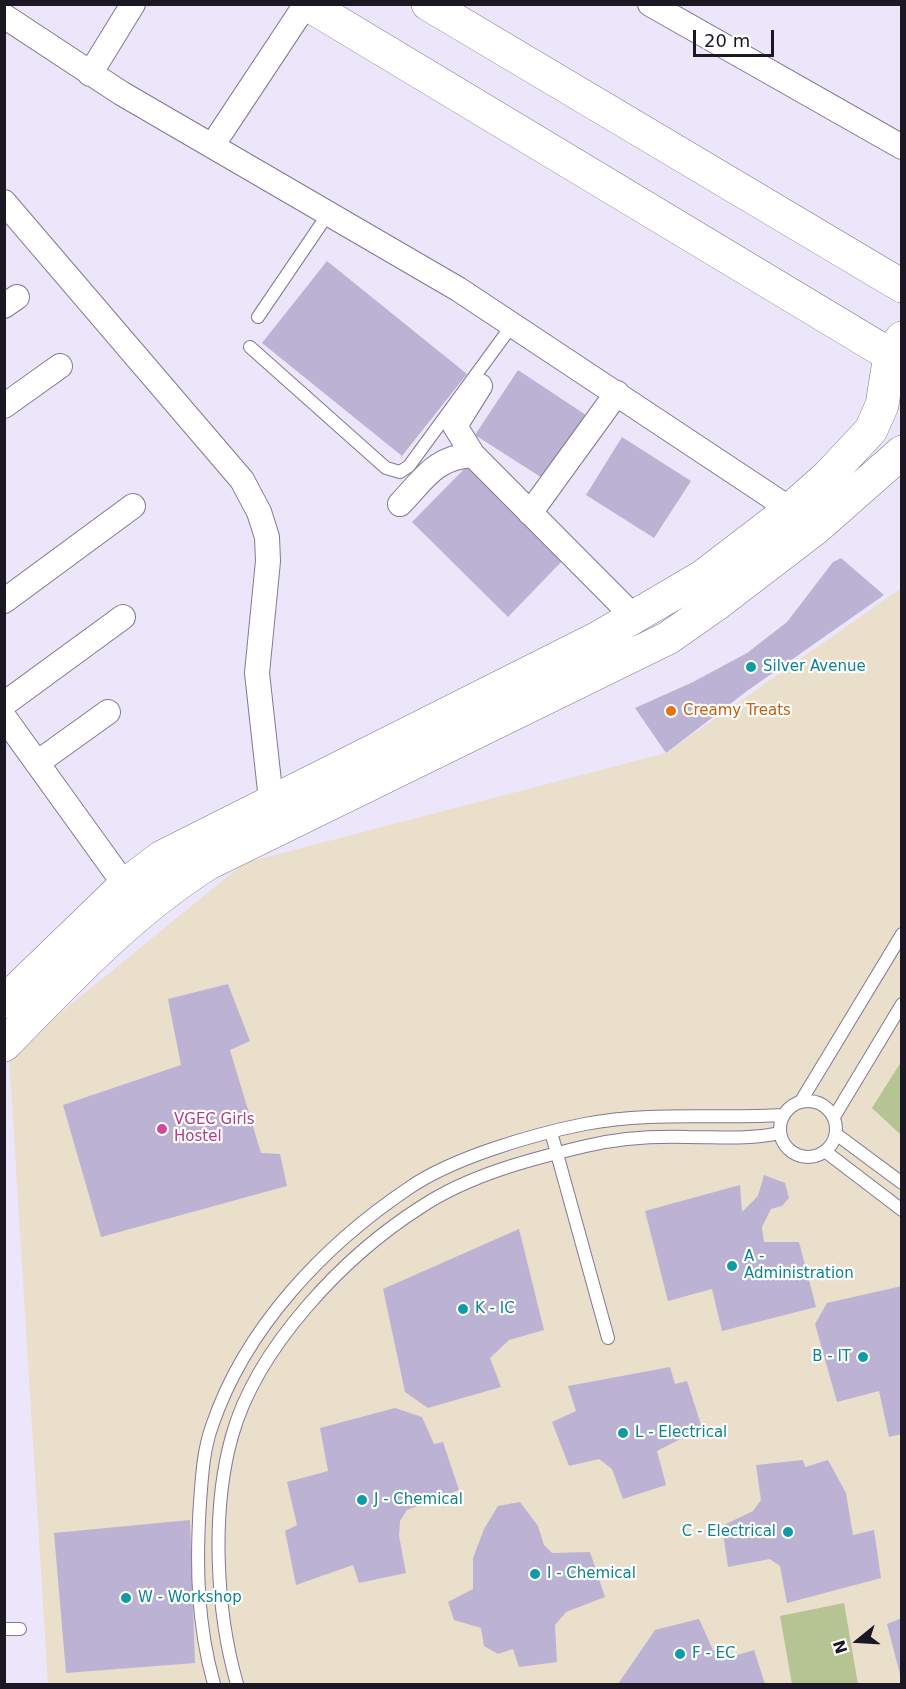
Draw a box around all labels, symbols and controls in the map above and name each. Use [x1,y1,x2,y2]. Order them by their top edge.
scale bar [696,18,777,56]
text: 20 m [704,30,750,51]
place label: Silver Avenue [763,658,866,676]
marker: Silver Avenue [744,660,758,674]
place label: Creamy Treats [683,702,791,720]
marker: Creamy Treats [664,704,678,718]
place label: VGEC Girls Hostel [174,1111,255,1146]
marker: VGEC Girls Hostel [155,1122,169,1136]
place label: A - Administration [744,1248,854,1283]
marker: A - Administration [725,1259,739,1273]
place label: K - IC [475,1300,515,1318]
marker: K - IC [456,1302,470,1316]
place label: B - IT [812,1348,851,1366]
marker: B - IT [856,1350,870,1364]
place label: L - Electrical [635,1424,727,1442]
marker: L - Electrical [616,1426,630,1440]
place label: J - Chemical [374,1491,463,1509]
marker: J - Chemical [355,1493,369,1507]
place label: C - Electrical [682,1523,776,1541]
marker: C - Electrical [781,1525,795,1539]
place label: I - Chemical [547,1565,636,1583]
marker: I - Chemical [528,1567,542,1581]
place label: W - Workshop [138,1589,242,1607]
marker: W - Workshop [119,1591,133,1605]
north arrow [828,1611,888,1671]
text: N [829,1637,852,1656]
place label: F - EC [692,1645,736,1663]
marker: F - EC [673,1647,687,1661]

